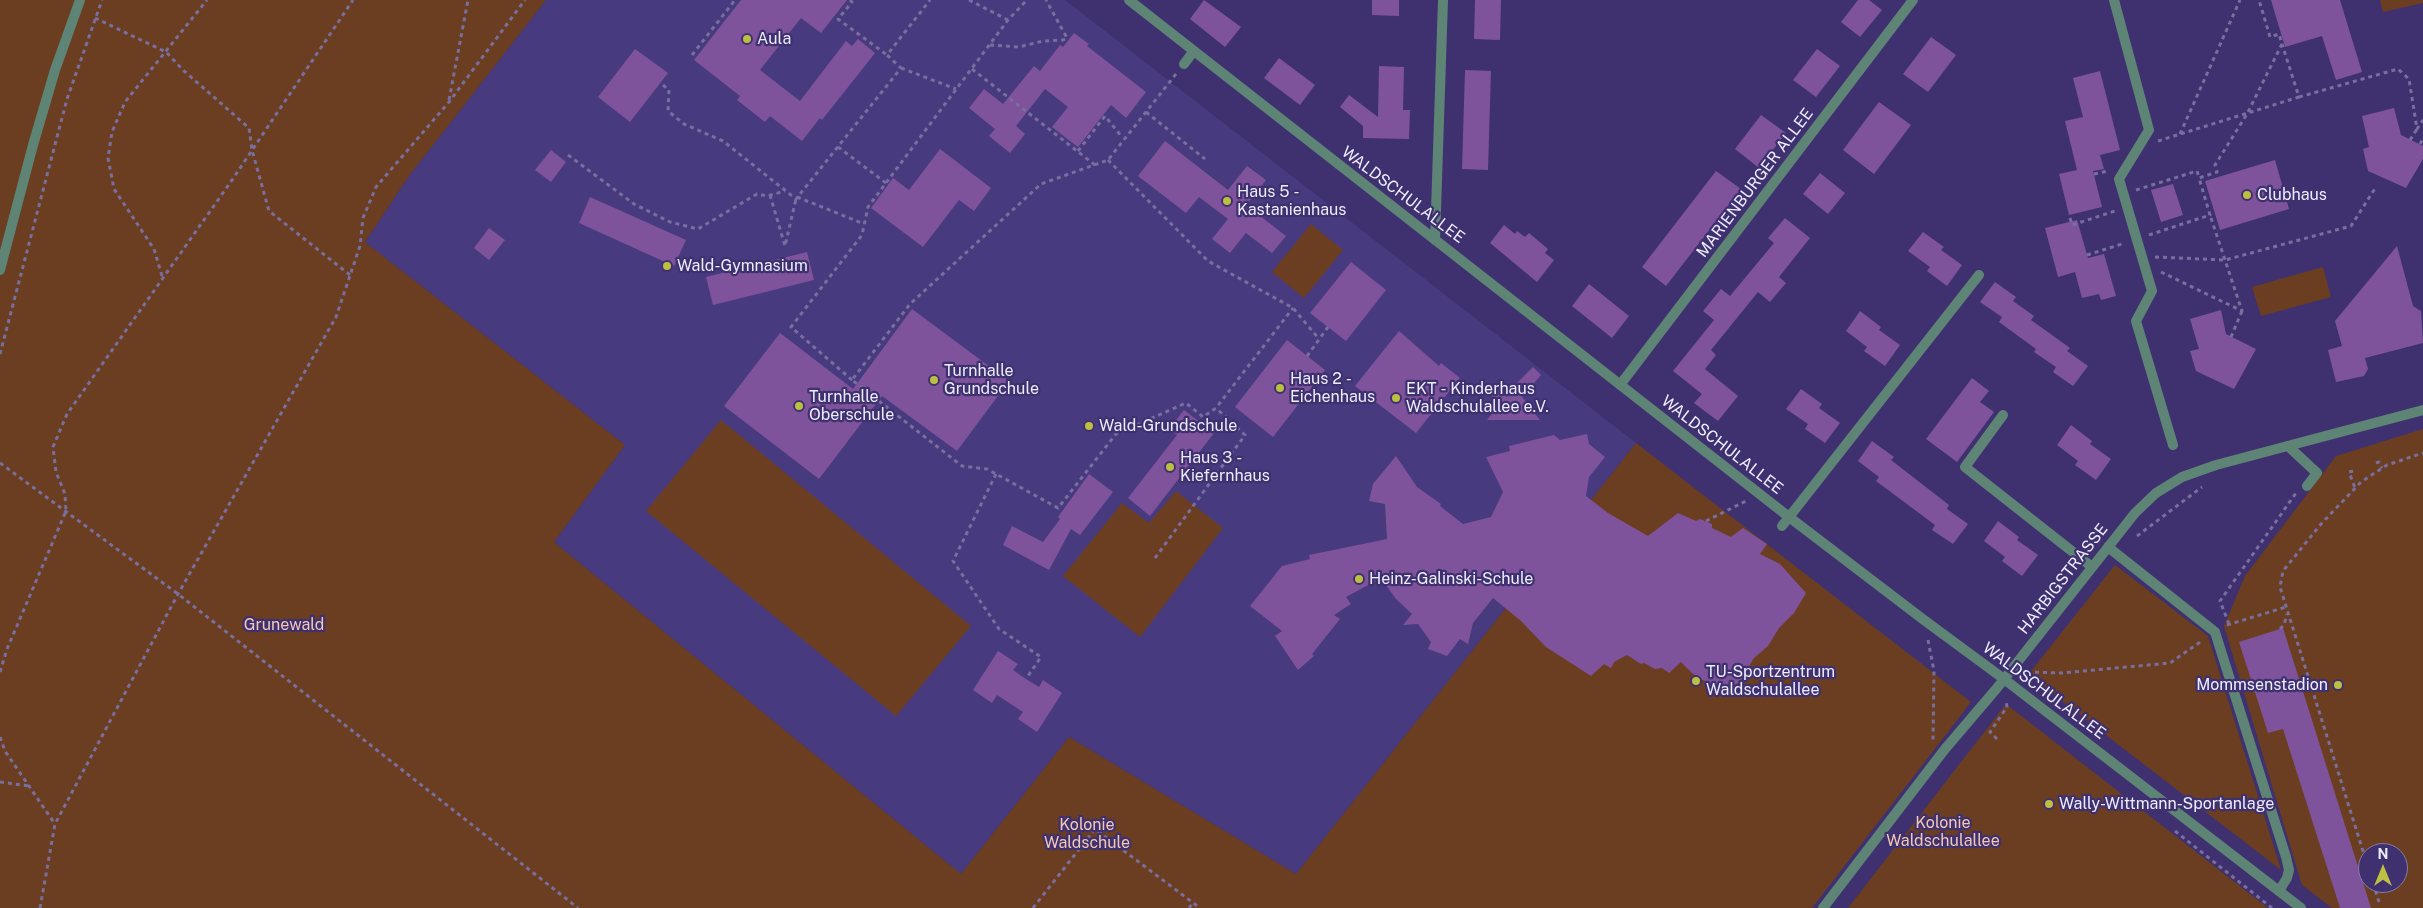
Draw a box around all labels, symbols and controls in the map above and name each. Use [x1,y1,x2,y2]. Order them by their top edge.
place label: Aula [757,29,791,49]
marker: Aula [741,33,753,45]
street label: MARIENBURGER ALLEE [1693,105,1817,261]
street label: WALDSCHULALLEE [1338,142,1468,248]
place label: Haus 5 - Kastanienhaus [1237,182,1346,220]
place label: Clubhaus [2257,185,2327,205]
marker: Clubhaus [2241,189,2253,201]
marker: Haus 5 - Kastanienhaus [1221,195,1233,207]
place label: Wald-Gymnasium [677,256,808,276]
marker: Wald-Gymnasium [661,260,673,272]
place label: Turnhalle Grundschule [944,361,1039,399]
place label: Haus 2 - Eichenhaus [1290,369,1375,407]
marker: Turnhalle Grundschule [928,374,940,386]
place label: EKT - Kinderhaus Waldschulallee e.V. [1406,379,1549,417]
marker: Haus 2 - Eichenhaus [1274,382,1286,394]
place label: Turnhalle Oberschule [809,387,894,425]
marker: EKT - Kinderhaus Waldschulallee e.V. [1390,392,1402,404]
street label: WALDSCHULALLEE [1657,392,1787,498]
marker: Turnhalle Oberschule [793,400,805,412]
place label: Wald-Grundschule [1099,416,1237,436]
marker: Wald-Grundschule [1083,420,1095,432]
place label: Haus 3 - Kiefernhaus [1180,448,1270,486]
marker: Haus 3 - Kiefernhaus [1164,461,1176,473]
street label: HARBIGSTRASSE [2014,520,2112,638]
place label: Heinz-Galinski-Schule [1369,569,1533,589]
marker: Heinz-Galinski-Schule [1353,573,1365,585]
park label: Grunewald [244,615,324,635]
street label: WALDSCHULALLEE [1979,638,2109,744]
place label: TU-Sportzentrum Waldschulallee [1706,662,1835,700]
marker: TU-Sportzentrum Waldschulallee [1690,675,1702,687]
place label: Mommsenstadion [2196,675,2328,695]
marker: Mommsenstadion [2332,679,2344,691]
place label: Wally-Wittmann-Sportanlage [2059,794,2274,814]
marker: Wally-Wittmann-Sportanlage [2043,798,2055,810]
park label: Kolonie Waldschulallee [1886,813,2000,851]
park label: Kolonie Waldschule [1044,815,1130,853]
north arrow [2358,843,2408,893]
text: N [2378,846,2388,862]

